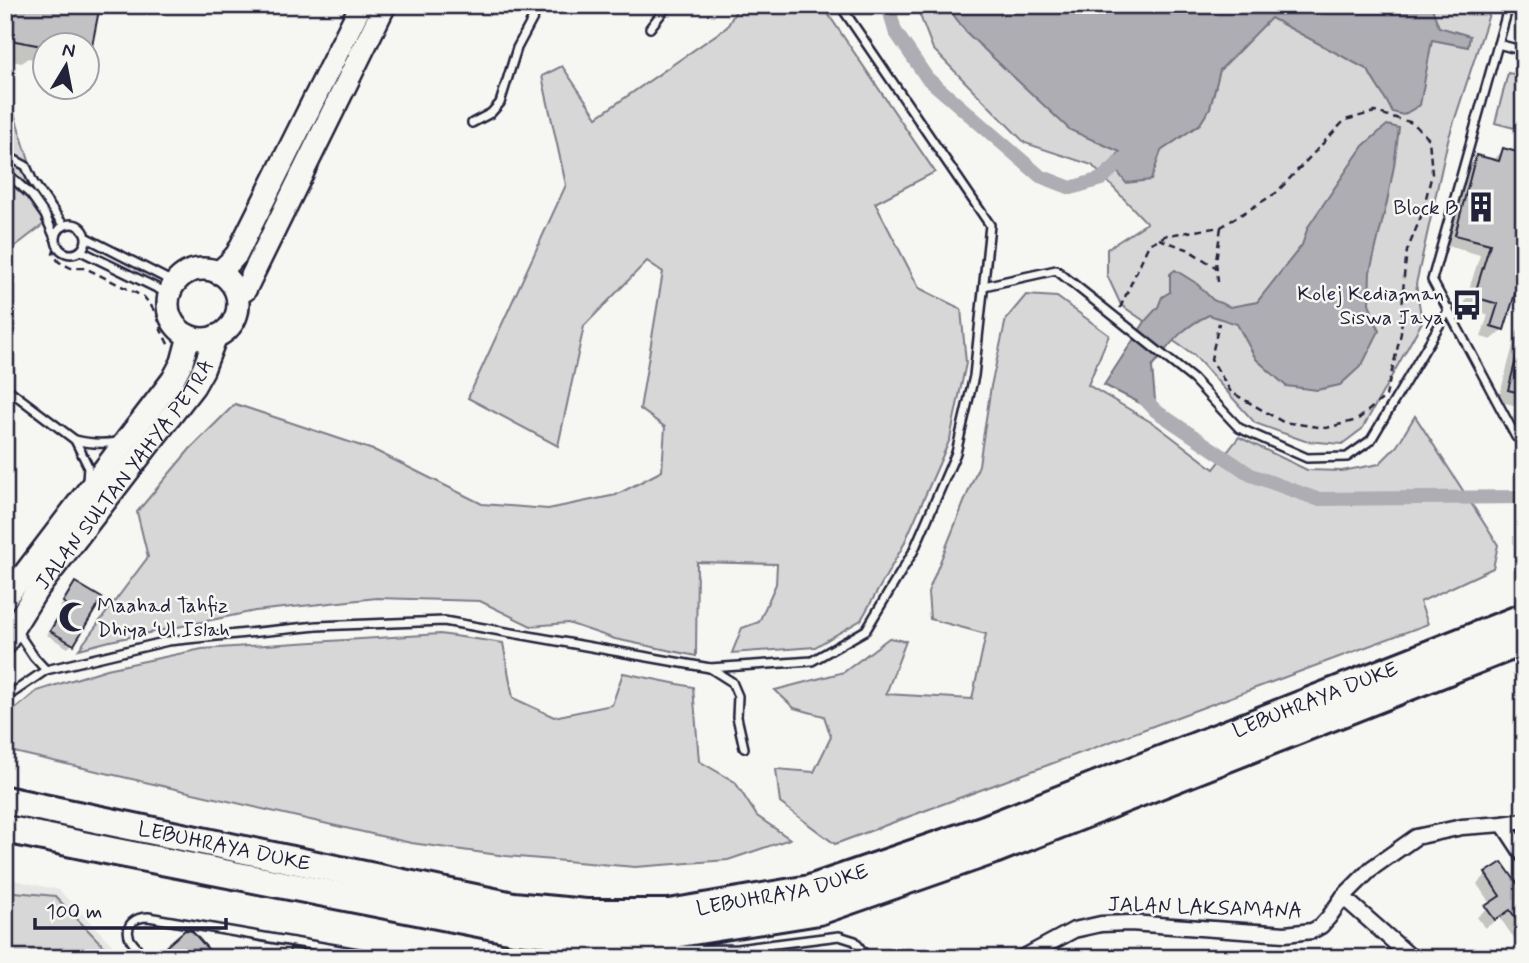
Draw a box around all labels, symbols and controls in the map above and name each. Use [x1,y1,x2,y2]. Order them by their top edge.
north arrow [32,32,102,102]
text: N [60,37,77,64]
building icon: Block B [1464,190,1498,224]
place label: Block B [1393,194,1458,222]
place label: Kolej Kediaman Siswa Jaya [1297,280,1444,332]
bus stop icon: Kolej Kediaman Siswa Jaya [1450,288,1484,322]
street label: JALAN SULTAN YAHYA PETRA [29,356,221,596]
place label: Maahad Tahfiz Dhiya ‘Ul Islah [97,592,230,644]
mosque icon: Maahad Tahfiz Dhiya ‘Ul Islah [57,600,91,634]
street label: LEBUHRAYA DUKE [1229,655,1402,745]
street label: LEBUHRAYA DUKE [135,815,313,878]
street label: LEBUHRAYA DUKE [694,857,872,923]
scale bar [35,886,226,930]
street label: JALAN LAKSAMANA [1107,891,1303,925]
text: 100 m [46,898,102,926]

